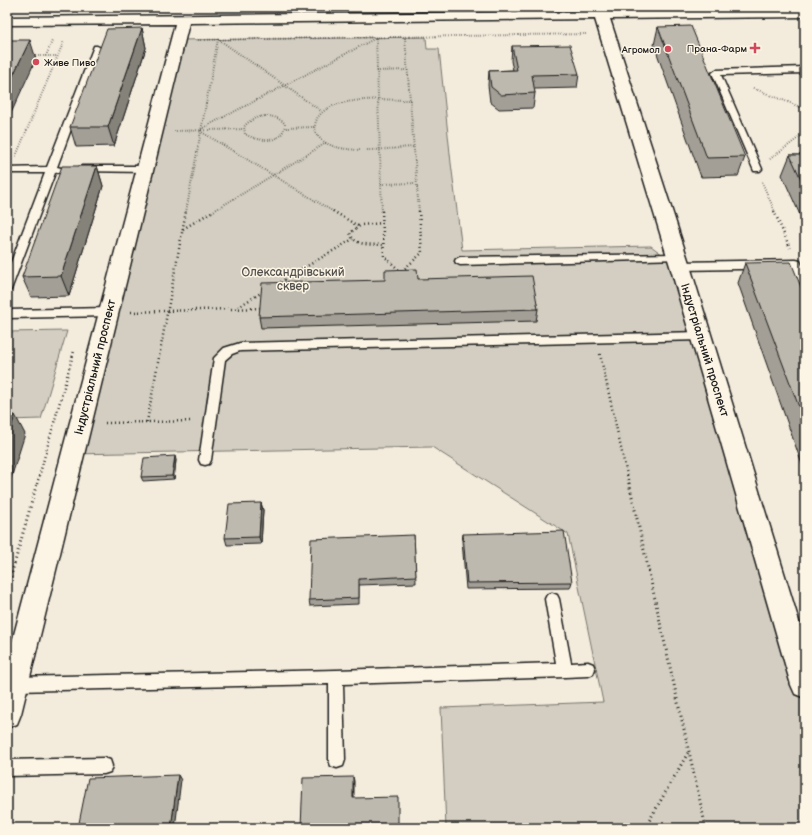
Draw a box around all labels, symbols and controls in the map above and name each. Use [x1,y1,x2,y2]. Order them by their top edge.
place label: Прана-Фарм [687,43,747,55]
marker: Прана-Фарм [750,43,760,53]
place label: Агромол [621,44,660,56]
marker: Агромол [663,44,673,54]
marker: Живе Пиво [31,57,41,67]
place label: Живе Пиво [44,57,95,69]
park label: Олександрівський сквер [241,265,345,294]
street label: Індустріальний проспект [677,281,732,419]
street label: Індустріальний проспект [71,297,120,436]

